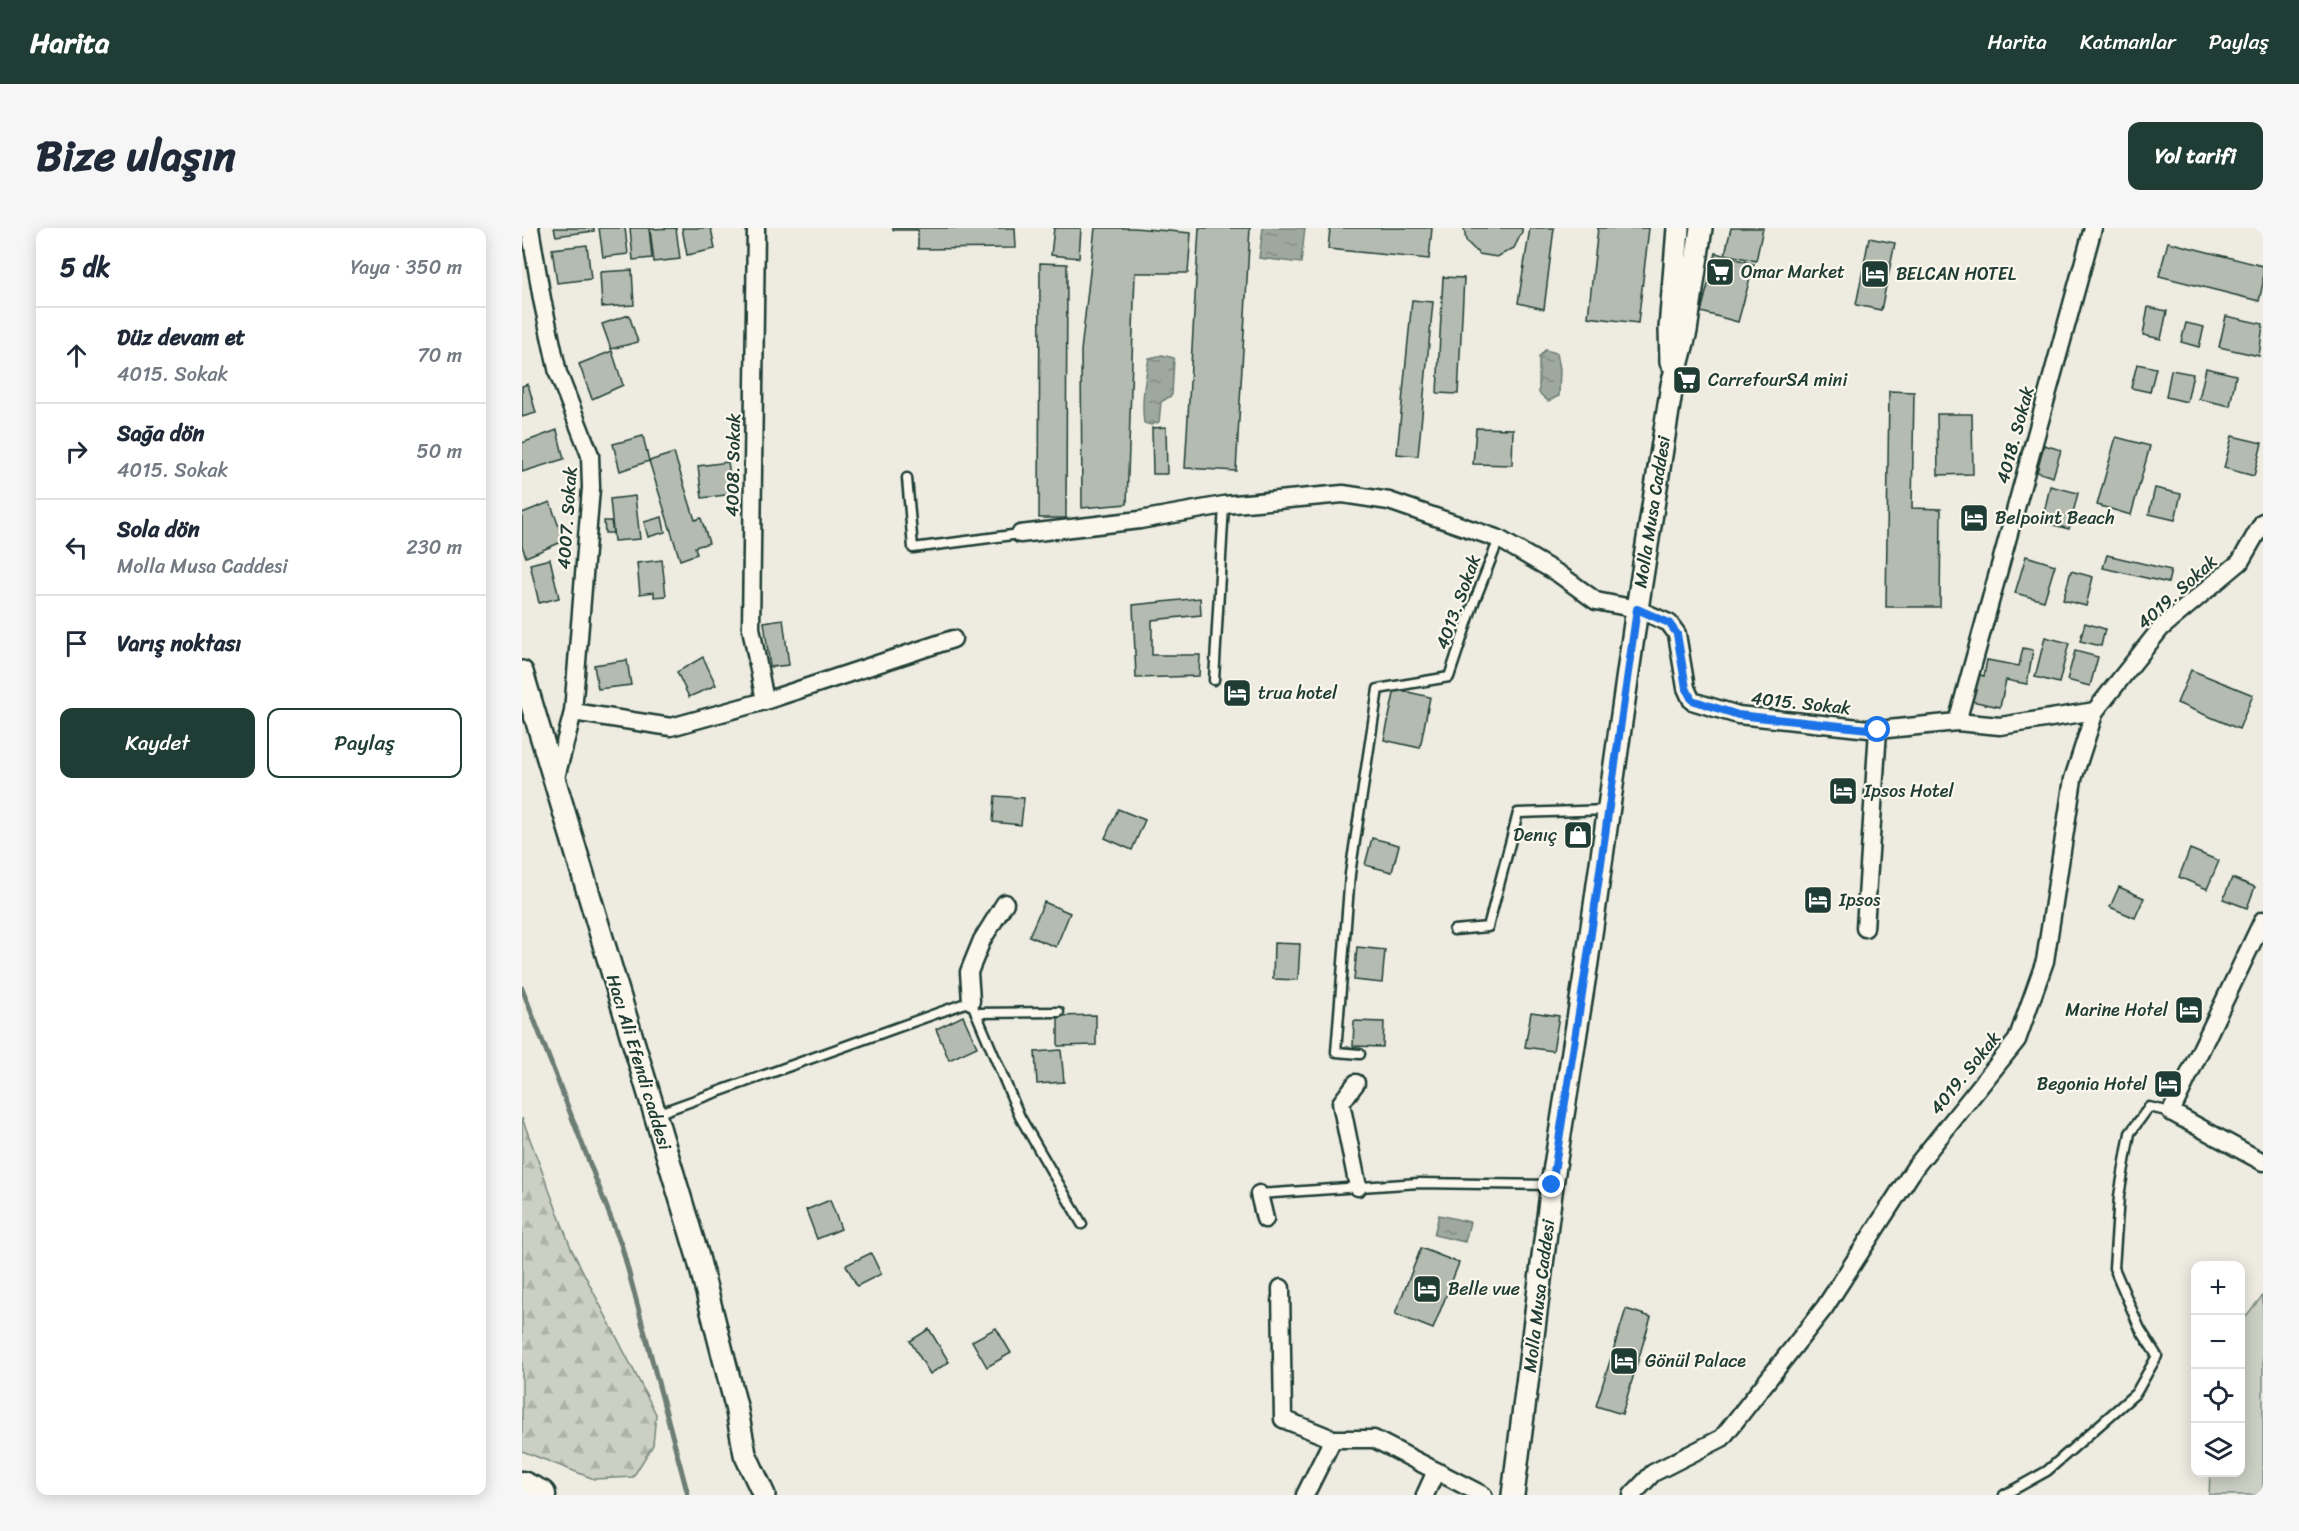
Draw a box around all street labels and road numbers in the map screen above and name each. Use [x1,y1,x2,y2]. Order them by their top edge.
street label: 4018. Sokak [1987,382,2043,487]
street label: 4008. Sokak [716,413,750,517]
street label: Molla Musa Caddesi [1624,433,1680,590]
street label: 4007. Sokak [547,465,587,570]
street label: 4019. Sokak [2129,546,2225,637]
street label: 4013. Sokak [1426,550,1490,654]
street label: 4015. Sokak [1750,682,1853,724]
street label: Hacı Ali Efendi caddesi [597,970,681,1155]
street label: 4019. Sokak [1921,1024,2009,1122]
street label: Molla Musa Caddesi [1514,1217,1564,1374]

